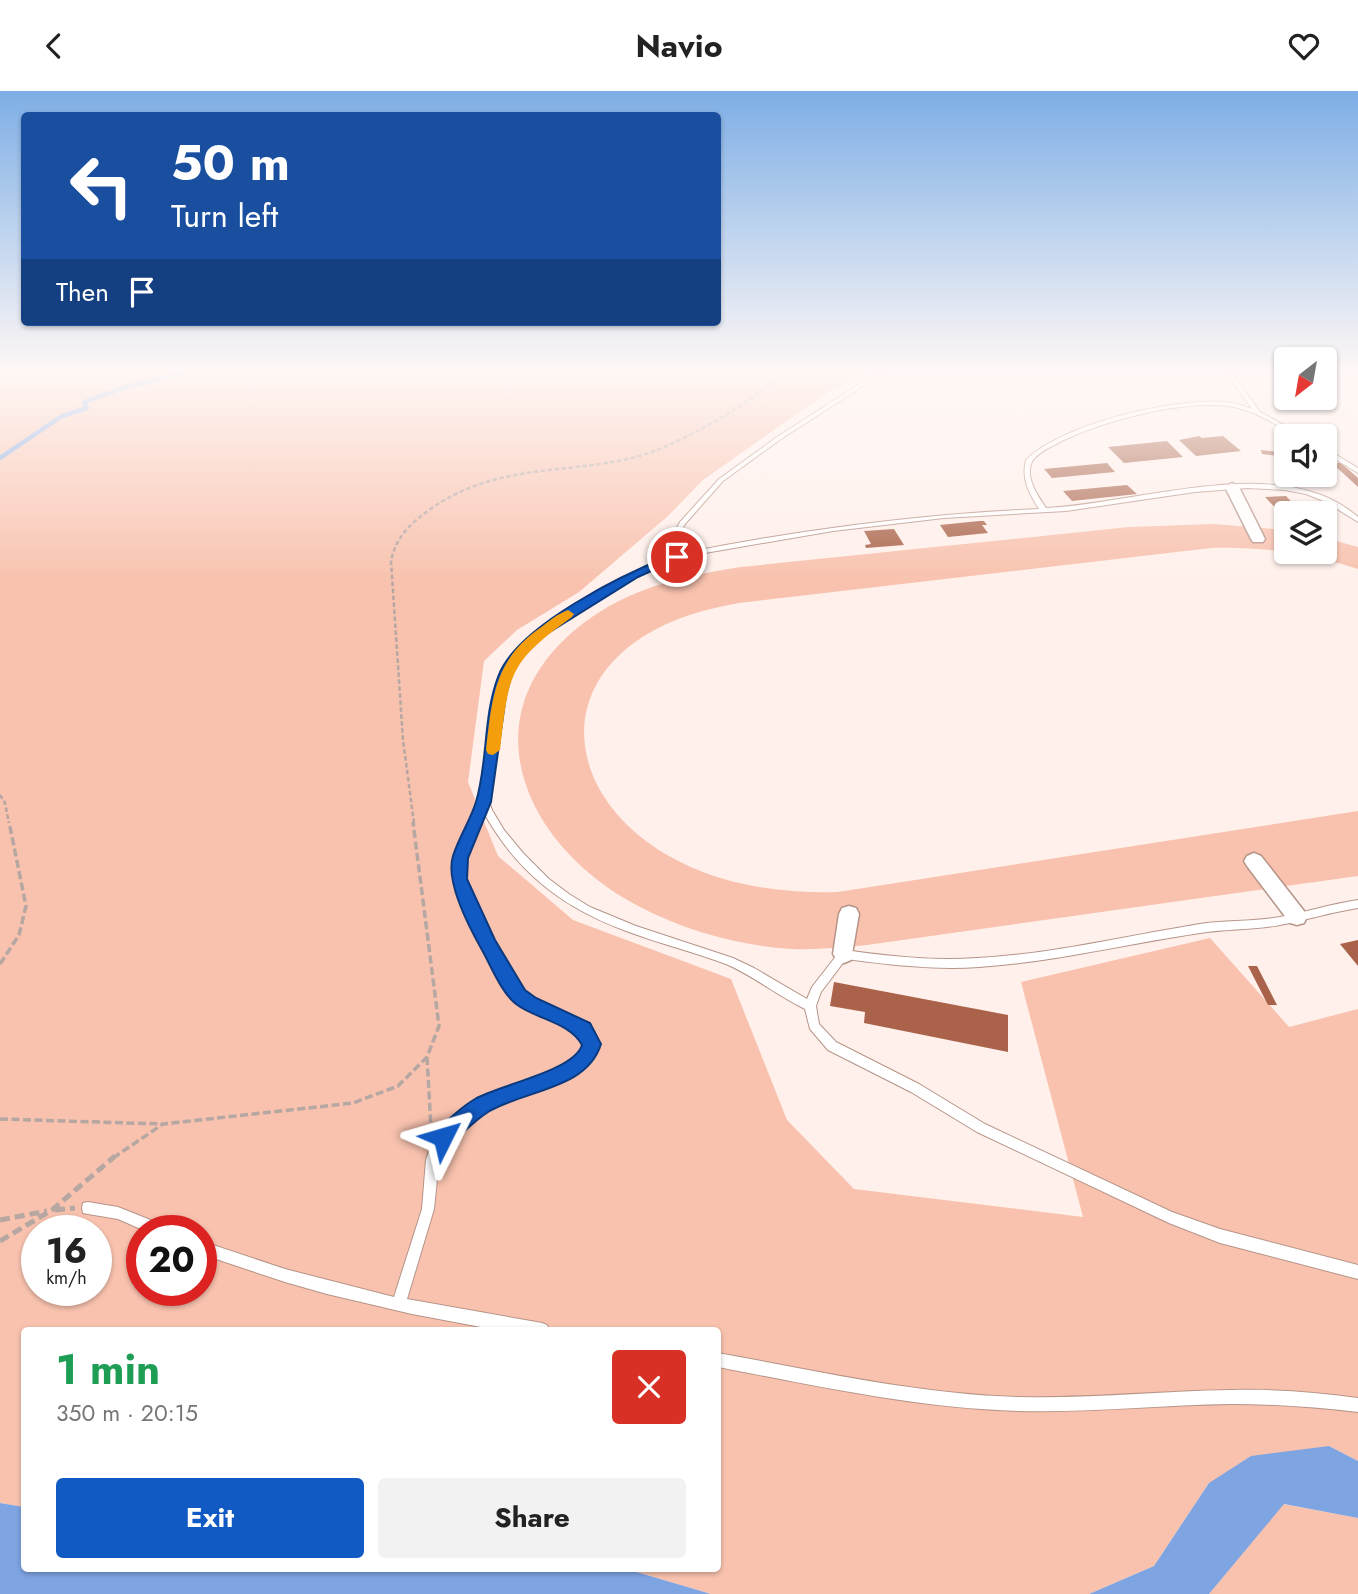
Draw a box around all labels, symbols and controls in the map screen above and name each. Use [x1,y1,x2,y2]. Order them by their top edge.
text: Navio [635,23,723,69]
icon: back [35,27,73,65]
icon: heart [1285,27,1323,65]
text: 50 m [171,128,290,198]
icon: left [56,140,147,231]
text: Turn left [171,193,278,239]
text: Then [56,273,109,311]
icon: arrive [123,273,161,311]
north arrow [1274,347,1337,409]
map controls [1274,347,1337,564]
button: sound [1274,424,1337,487]
button: layers [1274,501,1337,564]
pin [647,527,707,587]
icon: arrive [658,538,696,576]
position arrow [406,1100,480,1174]
speed limit sign: 20 [126,1215,217,1306]
text: 16 [46,1226,87,1276]
text: km/h [46,1265,87,1291]
text: 1 min [56,1339,160,1400]
button: close [612,1350,686,1424]
text: 350 m · 20:15 [56,1396,198,1430]
button: Exit [56,1478,364,1558]
button: Share [378,1478,686,1558]

